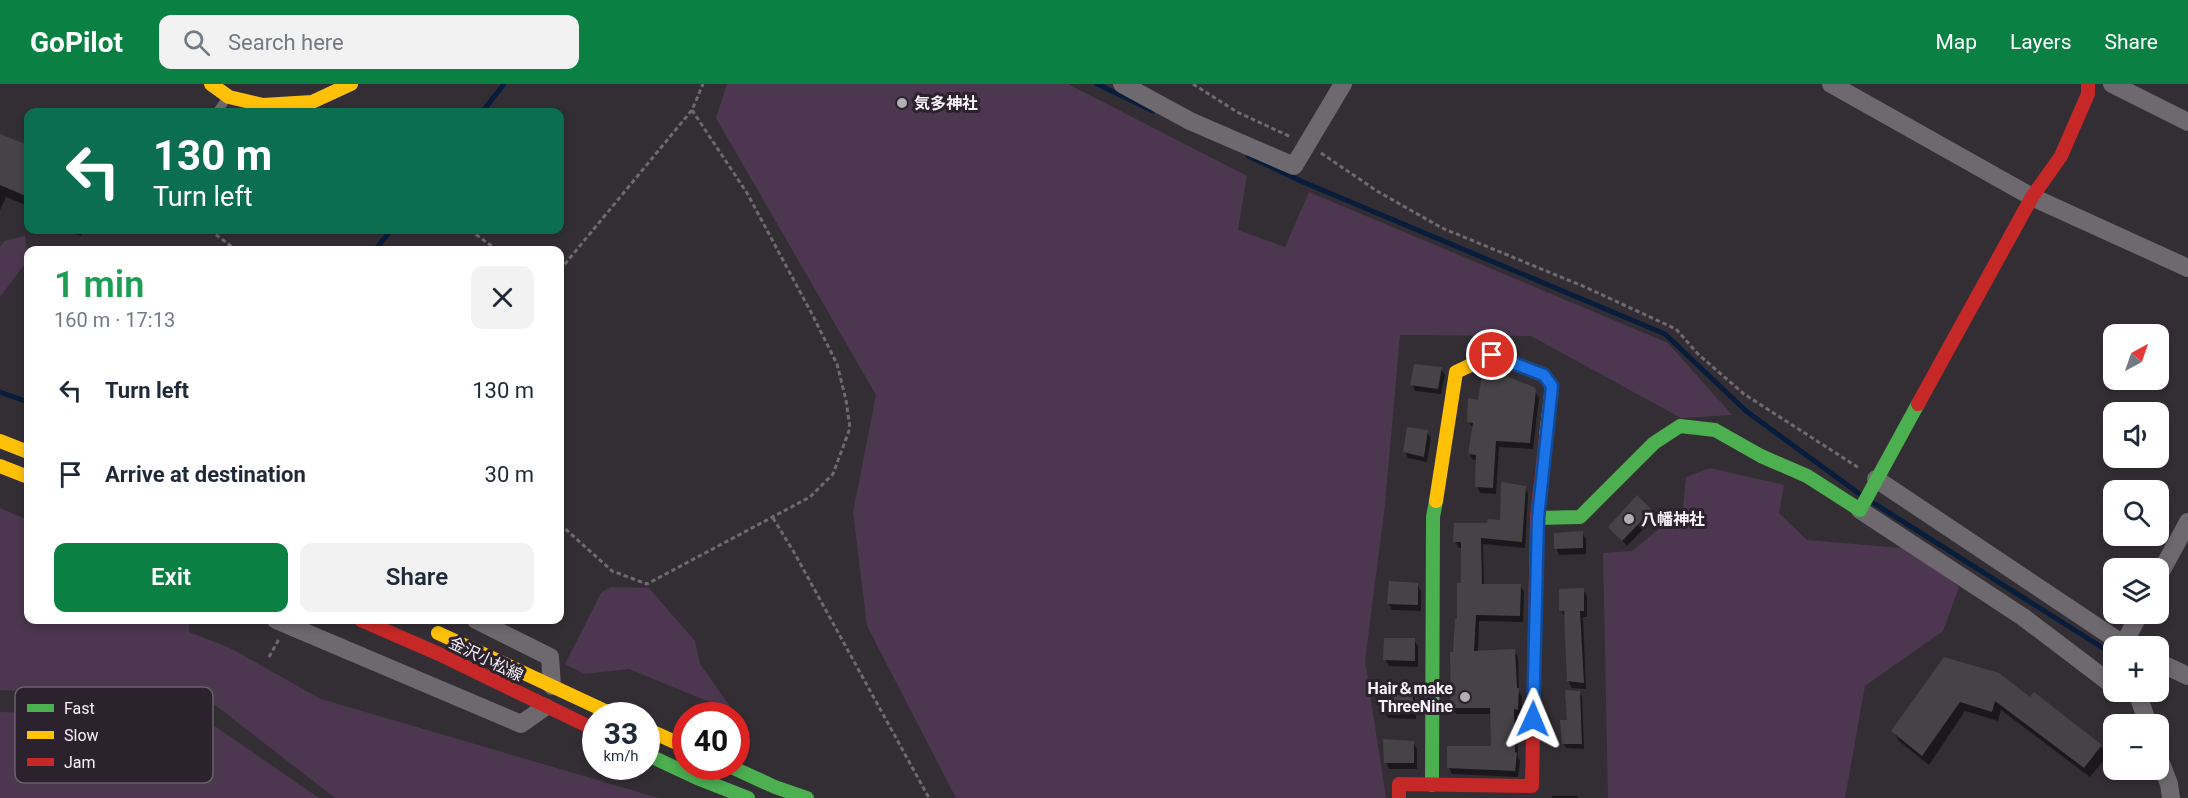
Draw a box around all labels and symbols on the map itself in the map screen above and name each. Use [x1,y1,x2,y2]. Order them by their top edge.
place label: 気多神社 [914,94,978,113]
marker: 気多神社 [895,96,909,110]
north arrow [2103,324,2169,390]
pin [1466,329,1517,380]
place label: 八幡神社 [1641,510,1705,529]
marker: 八幡神社 [1622,512,1636,526]
street label: 金沢小松線 [446,633,526,685]
place label: Hair＆make ThreeNine [1368,679,1453,716]
legend [15,687,213,783]
position arrow [1501,687,1565,751]
marker: Hair＆make ThreeNine [1458,690,1472,704]
text: Fast [64,699,95,718]
speed limit sign: 40 [672,702,750,780]
text: Slow [64,726,99,745]
text: Jam [64,753,96,772]

